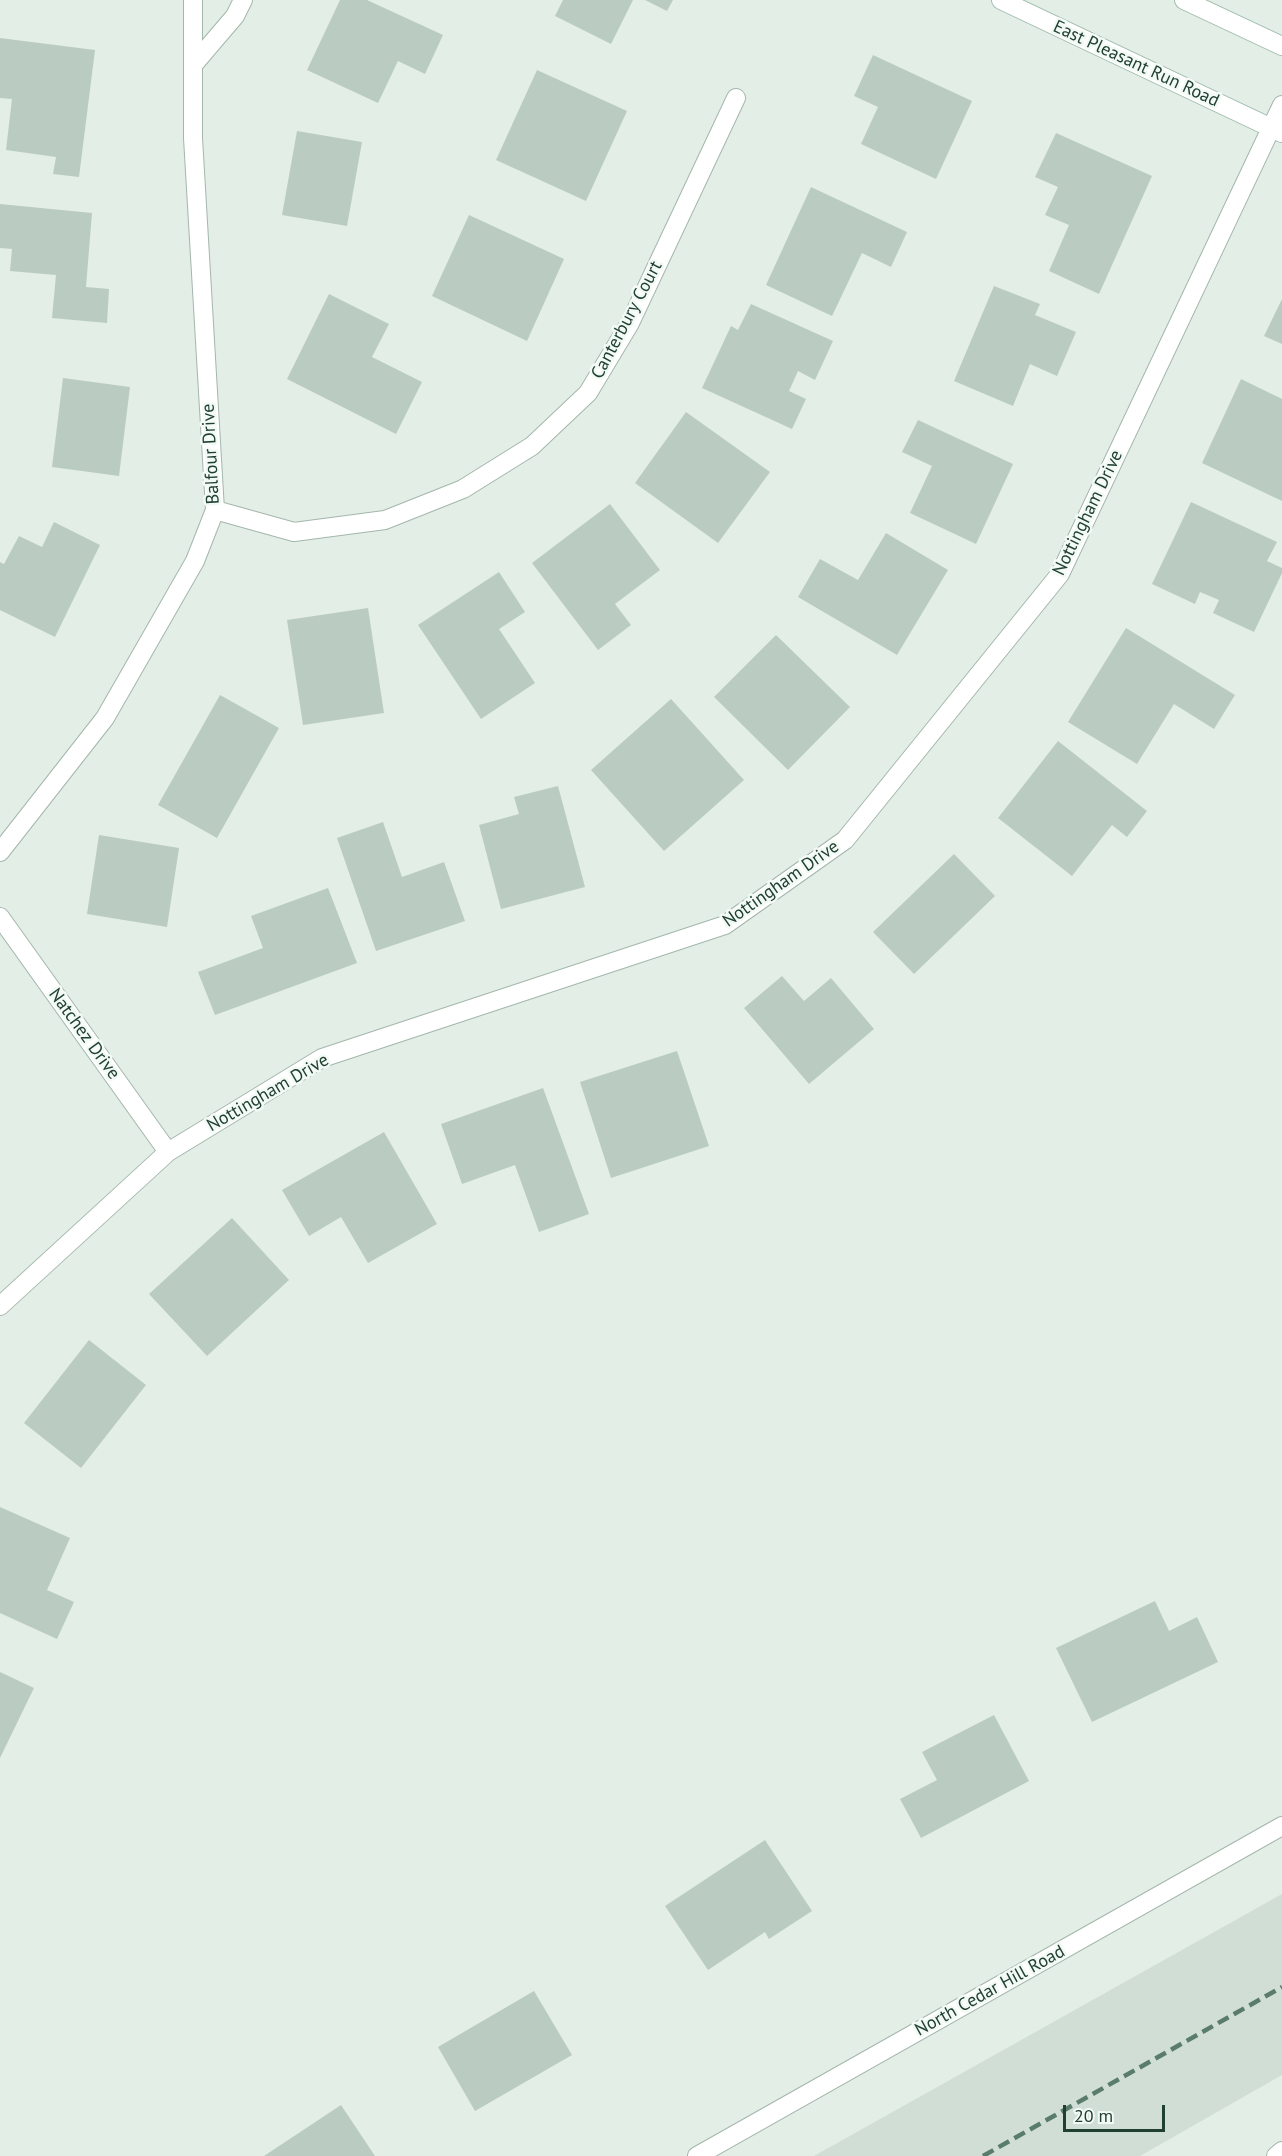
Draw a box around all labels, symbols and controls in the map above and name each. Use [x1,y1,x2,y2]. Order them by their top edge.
street label: East Pleasant Run Road [1050,16,1222,112]
street label: Canterbury Court [587,257,667,383]
street label: Balfour Drive [198,403,224,505]
street label: Nottingham Drive [1048,447,1128,579]
street label: Nottingham Drive [719,836,843,932]
street label: Natchez Drive [44,984,124,1084]
street label: Nottingham Drive [203,1049,333,1137]
street label: North Cedar Hill Road [911,1941,1069,2041]
scale bar [1066,2093,1168,2131]
text: 20 m [1074,2104,1113,2127]

